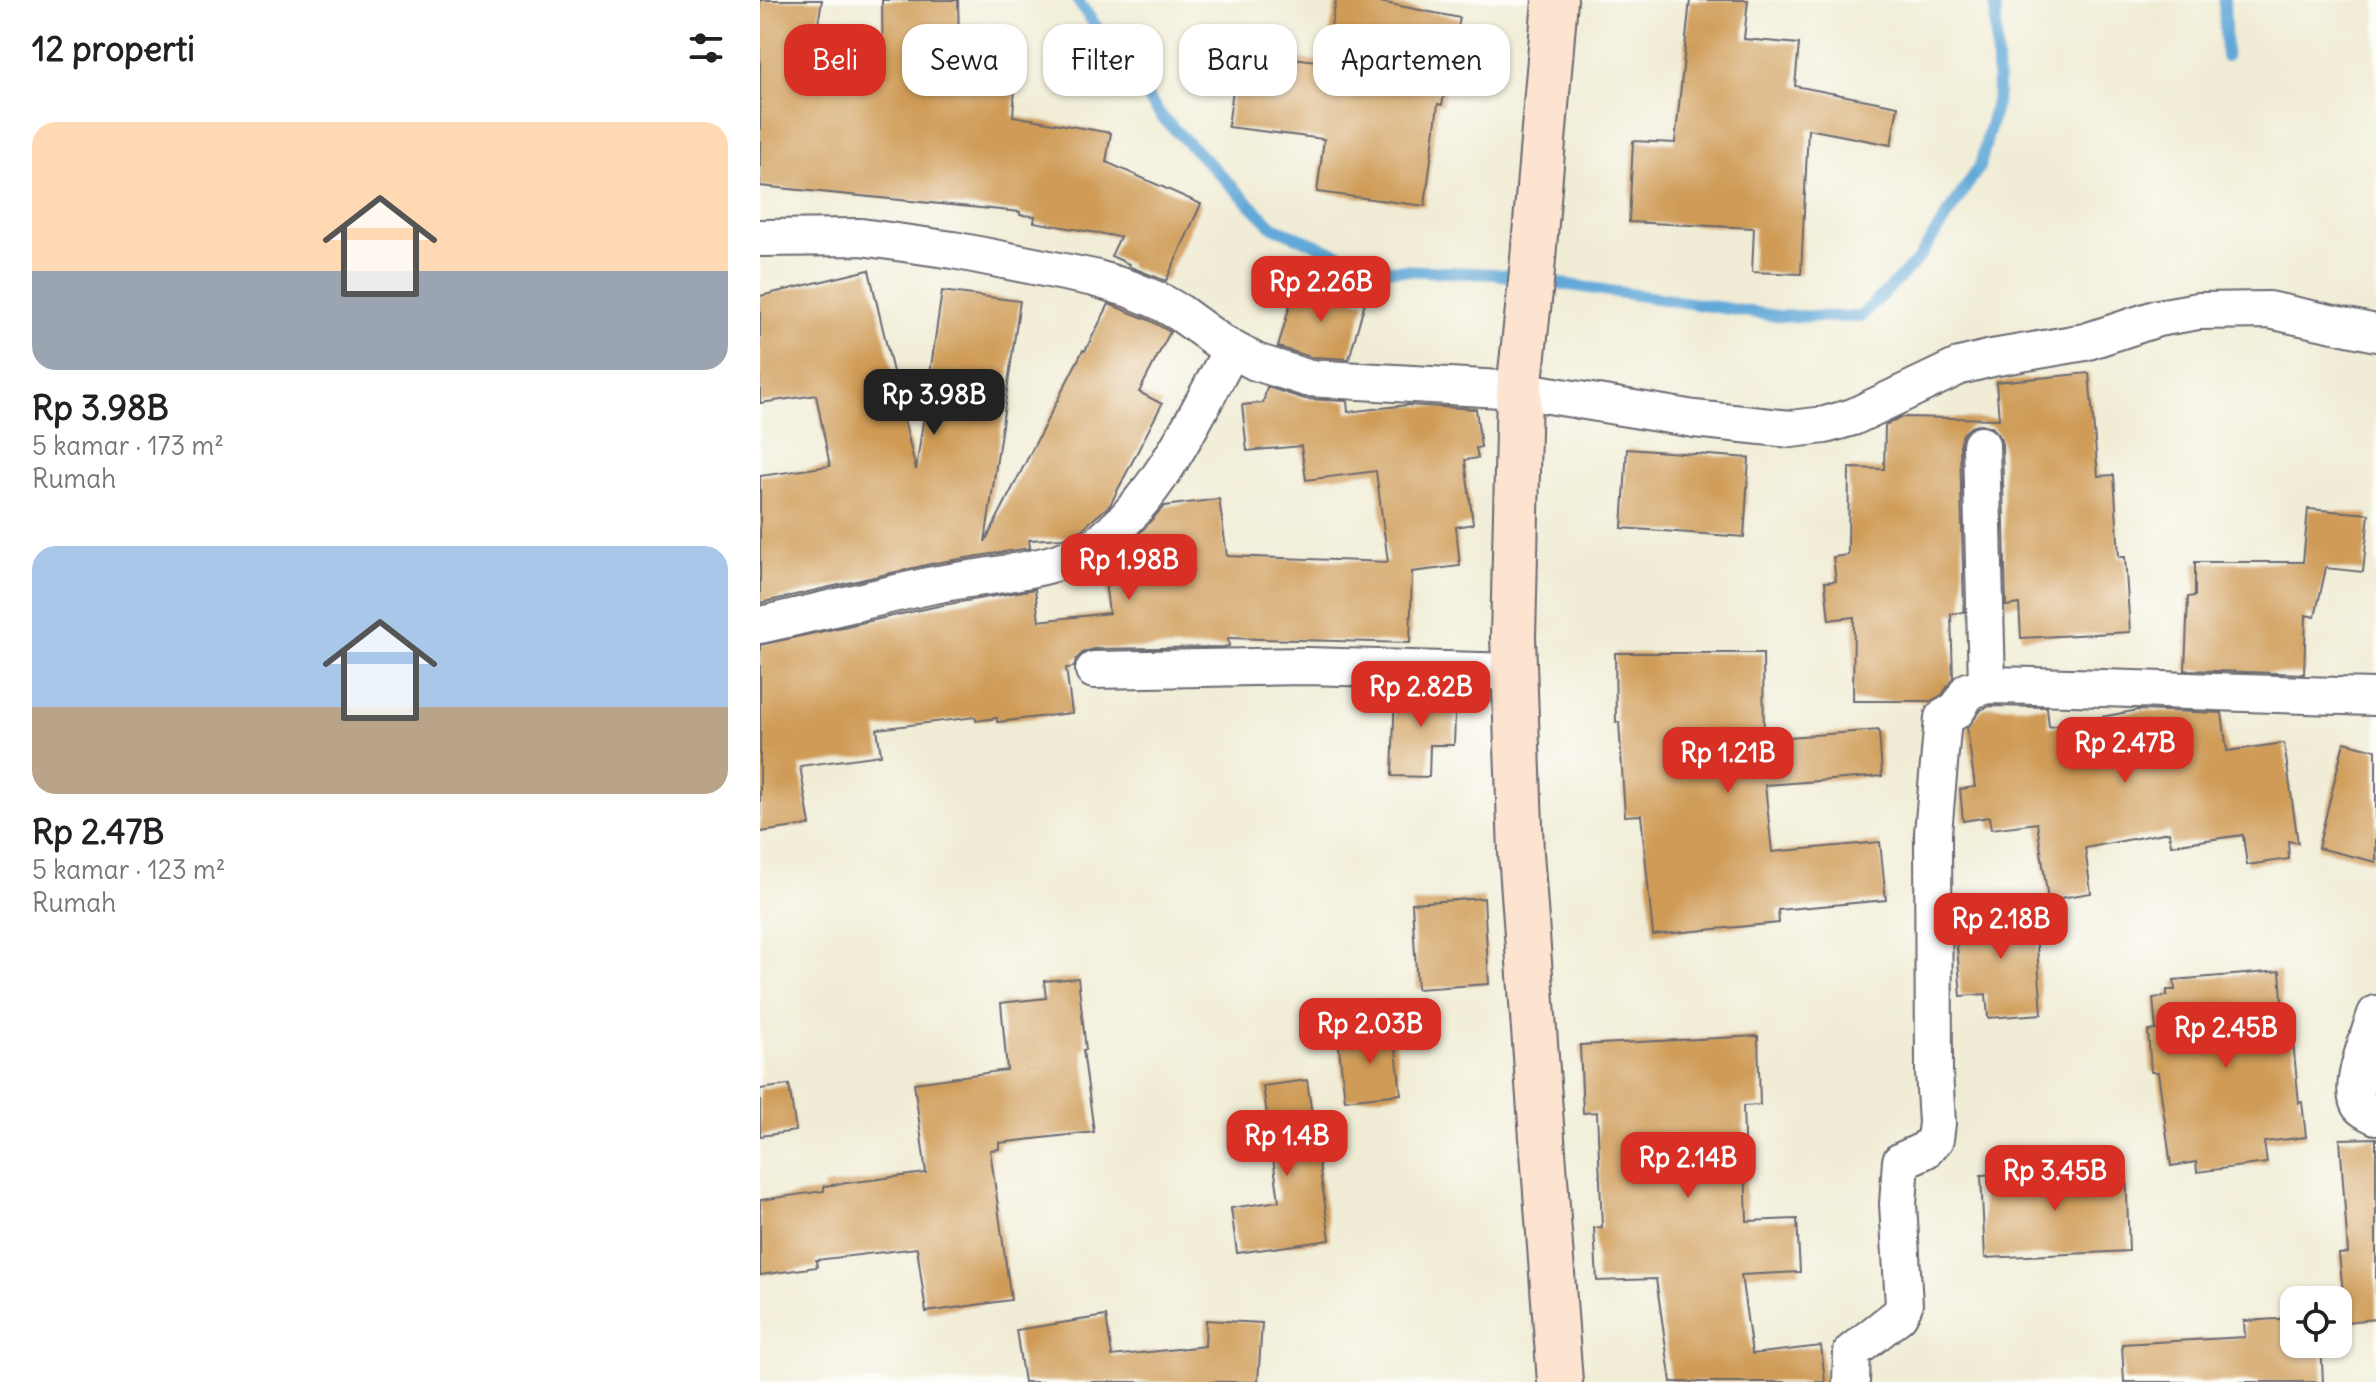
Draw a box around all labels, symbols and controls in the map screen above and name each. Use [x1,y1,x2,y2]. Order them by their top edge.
chip: Beli [784,24,886,96]
chip: Sewa [902,24,1027,96]
chip: Filter [1043,24,1163,96]
chip: Baru [1179,24,1297,96]
chip: Apartemen [1313,24,1510,96]
icon: filters [684,26,728,70]
text: 12 properti [32,27,195,70]
icon: home [308,174,452,318]
pin: Rp 2.26B [1238,256,1404,324]
text: Rp 2.26B [1269,265,1373,298]
pin: Rp 3.98B [851,369,1017,437]
text: Rp 3.98B [882,378,986,411]
text: Rp 3.98B [32,386,169,429]
text: 5 kamar · 173 m² [32,429,224,462]
text: Rumah [32,462,116,495]
pin: Rp 1.98B [1046,534,1212,602]
text: Rp 1.98B [1079,543,1179,576]
icon: home [308,598,452,742]
pin: Rp 2.82B [1338,661,1504,729]
text: Rp 2.82B [1369,670,1473,703]
pin: Rp 2.47B [2042,717,2208,785]
text: Rp 2.47B [2074,726,2176,759]
pin: Rp 1.21B [1645,727,1811,795]
text: Rp 1.21B [1681,736,1775,769]
text: Rp 2.47B [32,810,164,853]
text: 5 kamar · 123 m² [32,853,226,886]
text: Rumah [32,886,116,919]
pin: Rp 2.18B [1918,893,2084,961]
text: Rp 2.18B [1952,902,2050,935]
pin: Rp 2.03B [1287,998,1453,1066]
pin: Rp 2.45B [2143,1002,2309,1070]
text: Rp 2.03B [1317,1007,1423,1040]
text: Rp 2.45B [2174,1011,2278,1044]
pin: Rp 1.4B [1213,1110,1361,1178]
text: Rp 1.4B [1245,1119,1329,1152]
pin: Rp 2.14B [1605,1132,1771,1200]
text: Rp 2.14B [1639,1141,1737,1174]
pin: Rp 3.45B [1972,1145,2138,1213]
text: Rp 3.45B [2003,1154,2107,1187]
map controls [2280,1286,2352,1358]
button: locate [2280,1286,2352,1358]

